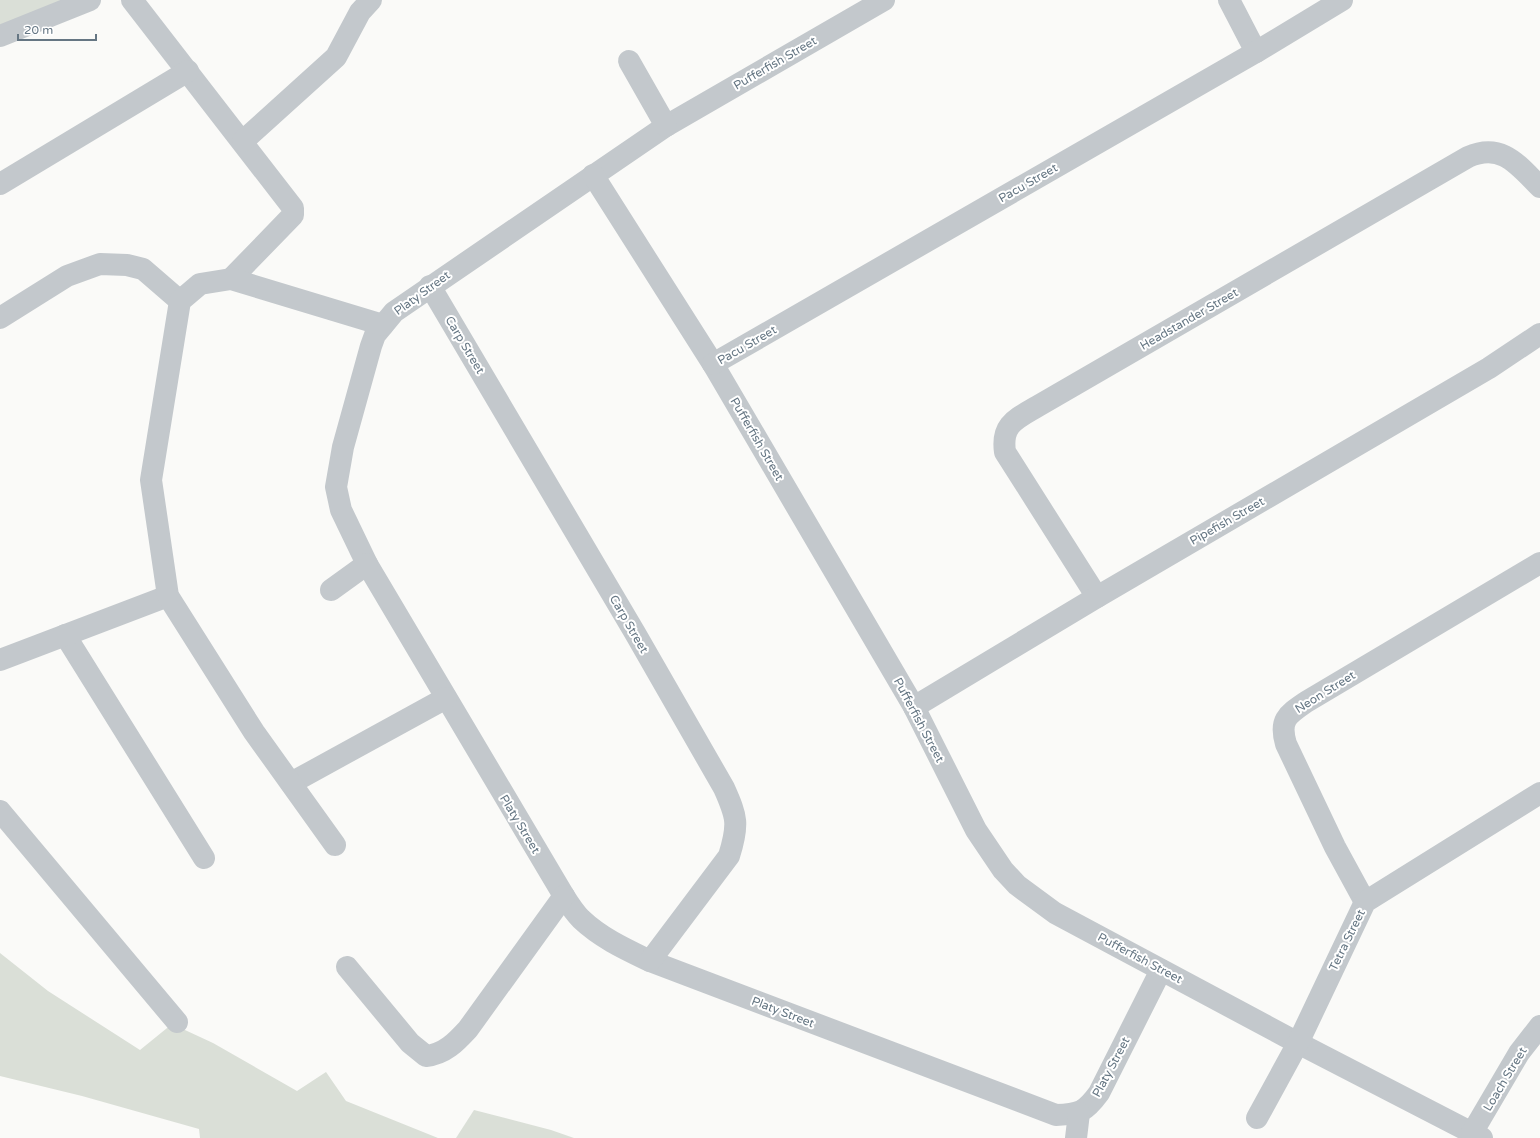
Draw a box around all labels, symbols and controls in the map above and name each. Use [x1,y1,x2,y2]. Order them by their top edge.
scale bar [18,16,96,42]
text: 20 m [24,23,53,37]
street label: Pufferfish Street [731,33,819,92]
street label: Pacu Street [996,160,1060,205]
street label: Platy Street [391,268,453,318]
street label: Headstander Street [1138,285,1241,353]
street label: Carp Street [442,314,488,377]
street label: Pacu Street [715,322,779,367]
street label: Pufferfish Street [728,395,787,483]
street label: Pipefish Street [1187,494,1267,548]
street label: Carp Street [607,592,651,656]
street label: Neon Street [1292,668,1358,716]
street label: Pufferfish Street [891,675,947,765]
street label: Platy Street [497,792,543,856]
street label: Tetra Street [1326,907,1368,973]
street label: Pufferfish Street [1095,930,1185,986]
street label: Platy Street [750,994,817,1031]
street label: Platy Street [1089,1034,1133,1099]
street label: Loach Street [1480,1044,1530,1113]

